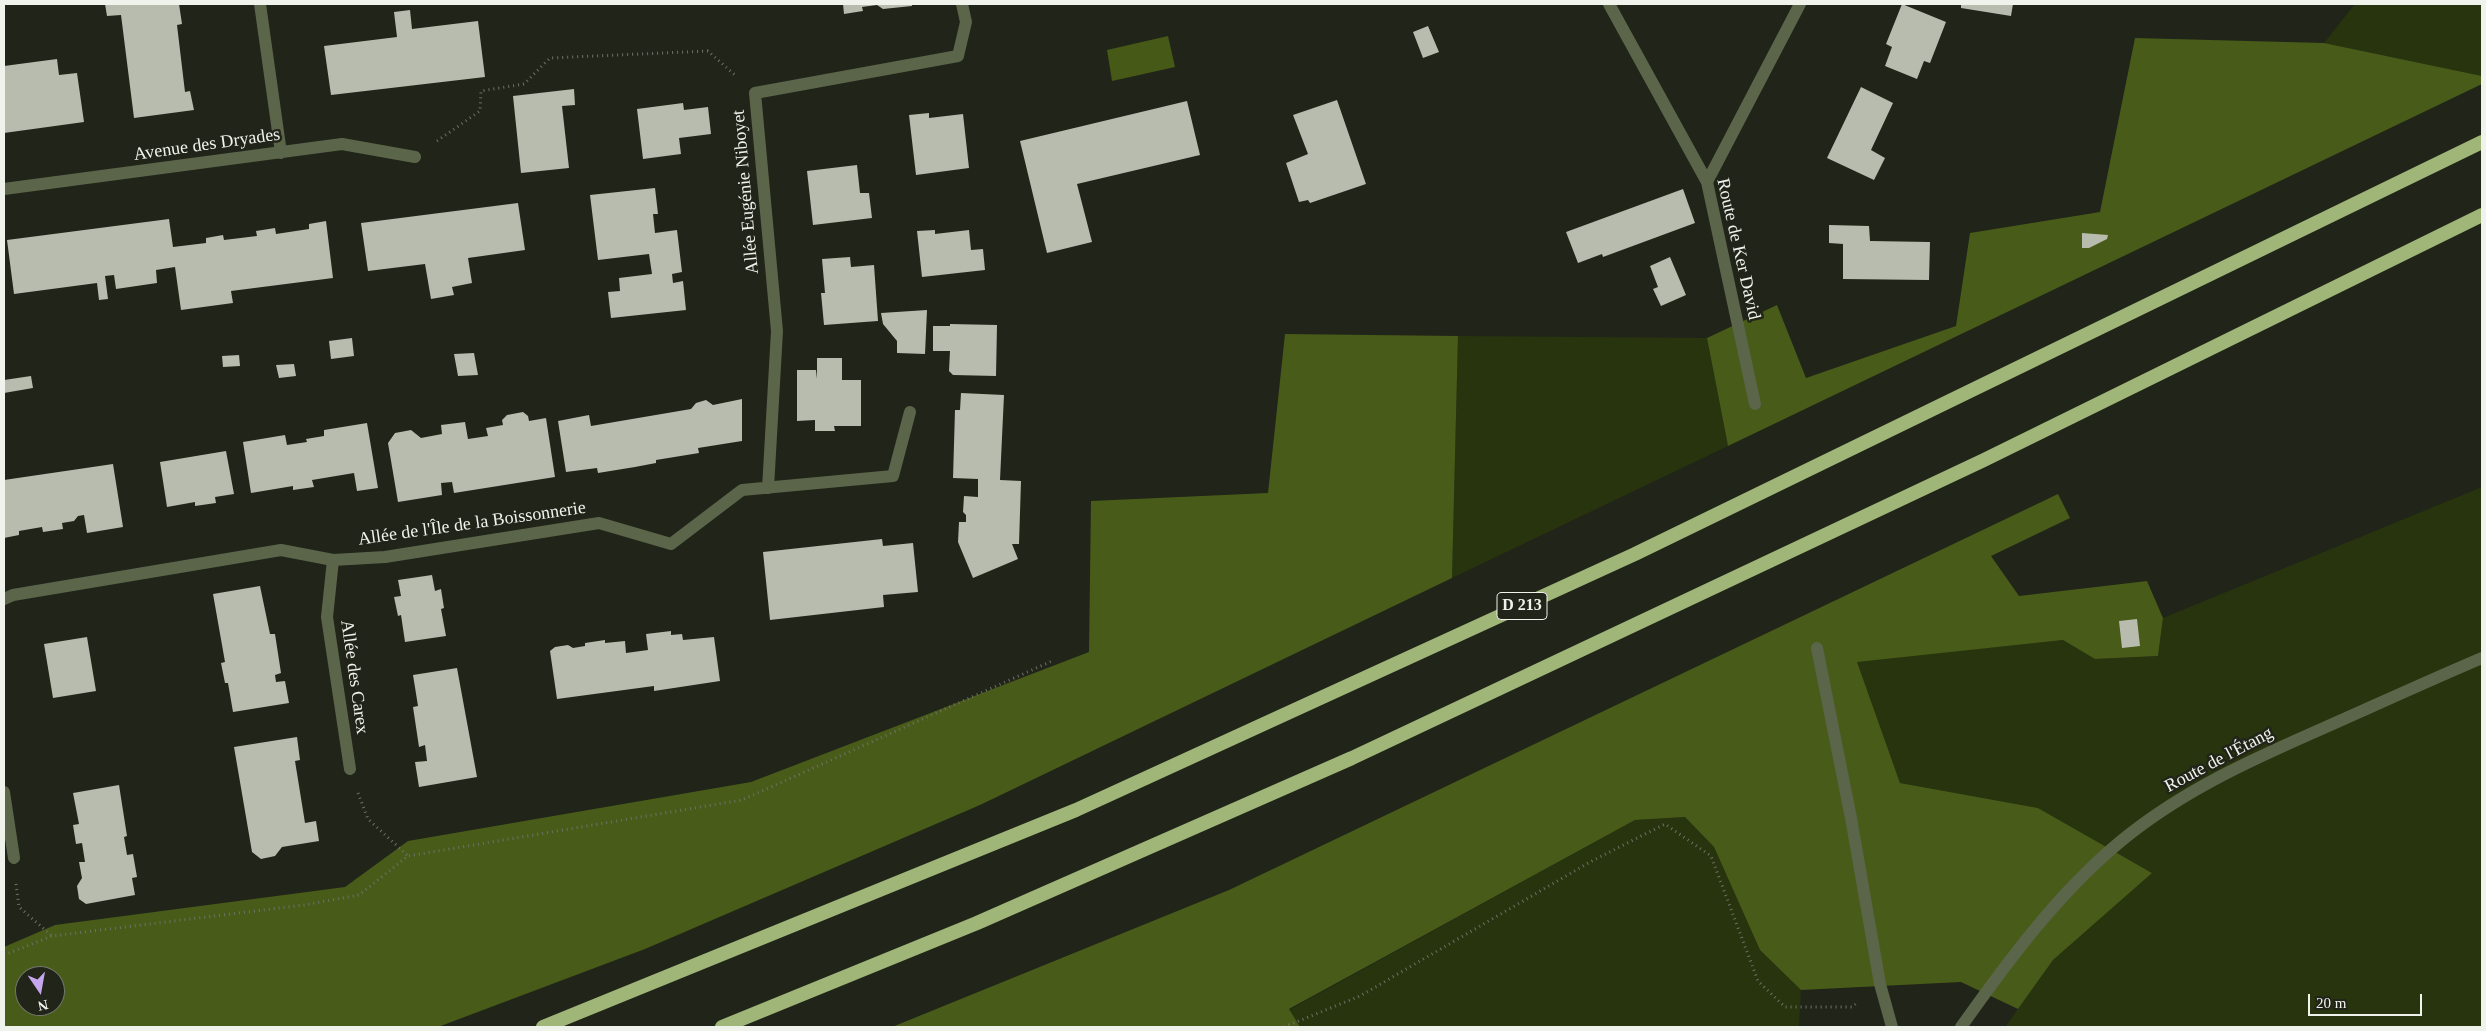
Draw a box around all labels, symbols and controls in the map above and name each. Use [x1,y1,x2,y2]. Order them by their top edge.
street label: Allée Eugénie Niboyet [728,109,764,275]
street label: Avenue des Dryades [132,124,282,166]
street label: Route de Ker David [1711,176,1765,322]
street label: Allée de l'Île de la Boissonnerie [357,497,587,551]
road number: D 213 [1497,592,1547,620]
street label: Allée des Carex [335,619,373,735]
street label: Route de l'Étang [2161,722,2277,798]
north arrow [15,966,65,1016]
scale bar [2311,984,2425,1016]
text: 20 m [2316,995,2346,1011]
text: N [37,997,50,1014]

